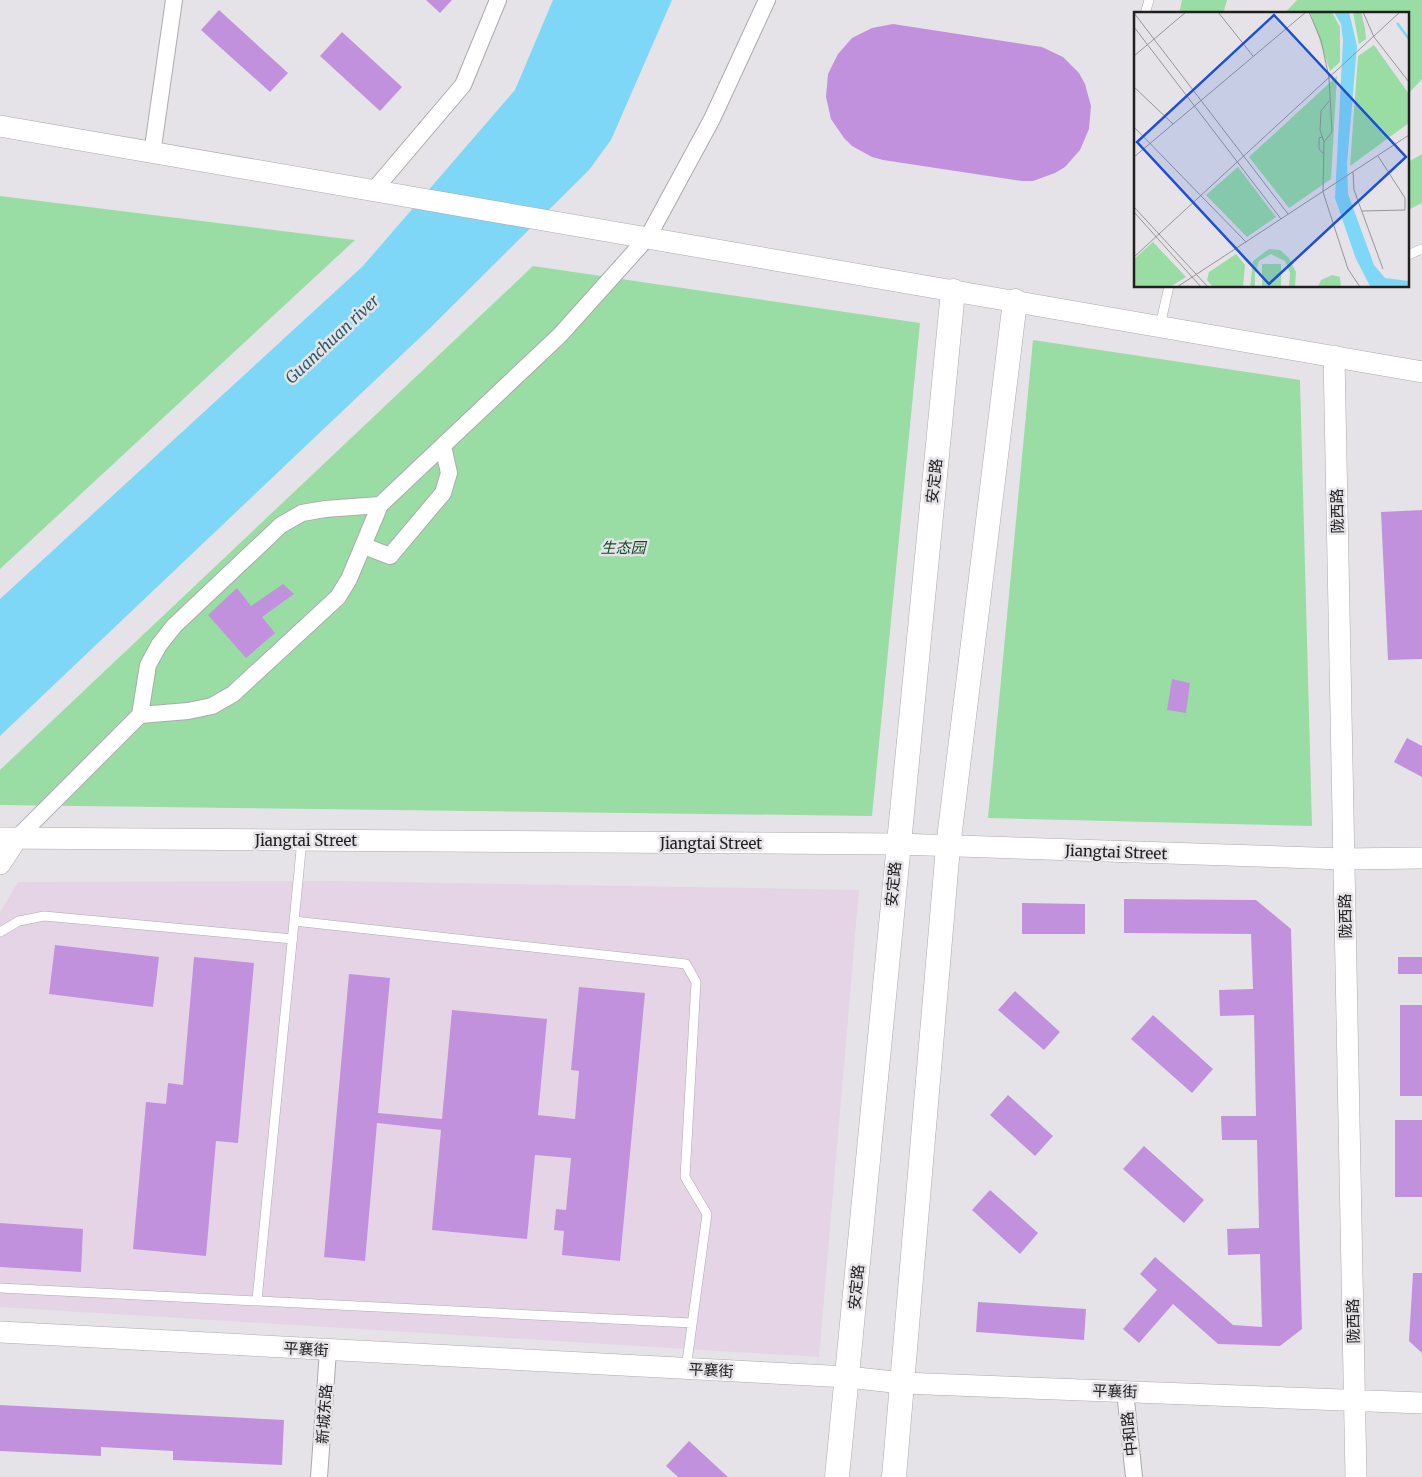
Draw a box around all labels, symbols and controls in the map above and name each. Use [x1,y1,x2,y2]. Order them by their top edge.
inset map [1134,12,1410,288]
water label: Guanchuan river [281,290,383,388]
street label: 安定路 [922,458,946,504]
street label: 陇西路 [1327,488,1347,534]
park label: 生态园 [600,538,647,557]
street label: Jiangtai Street [254,831,357,850]
street label: Jiangtai Street [659,834,762,853]
street label: Jiangtai Street [1063,841,1168,863]
street label: 安定路 [882,861,904,907]
street label: 陇西路 [1335,893,1355,939]
street label: 安定路 [845,1264,867,1310]
street label: 陇西路 [1343,1298,1363,1344]
street label: 平襄街 [283,1338,329,1360]
street label: 平襄街 [688,1359,734,1381]
street label: 平襄街 [1092,1381,1138,1401]
street label: 新城东路 [312,1383,336,1445]
street label: 中和路 [1117,1411,1141,1457]

